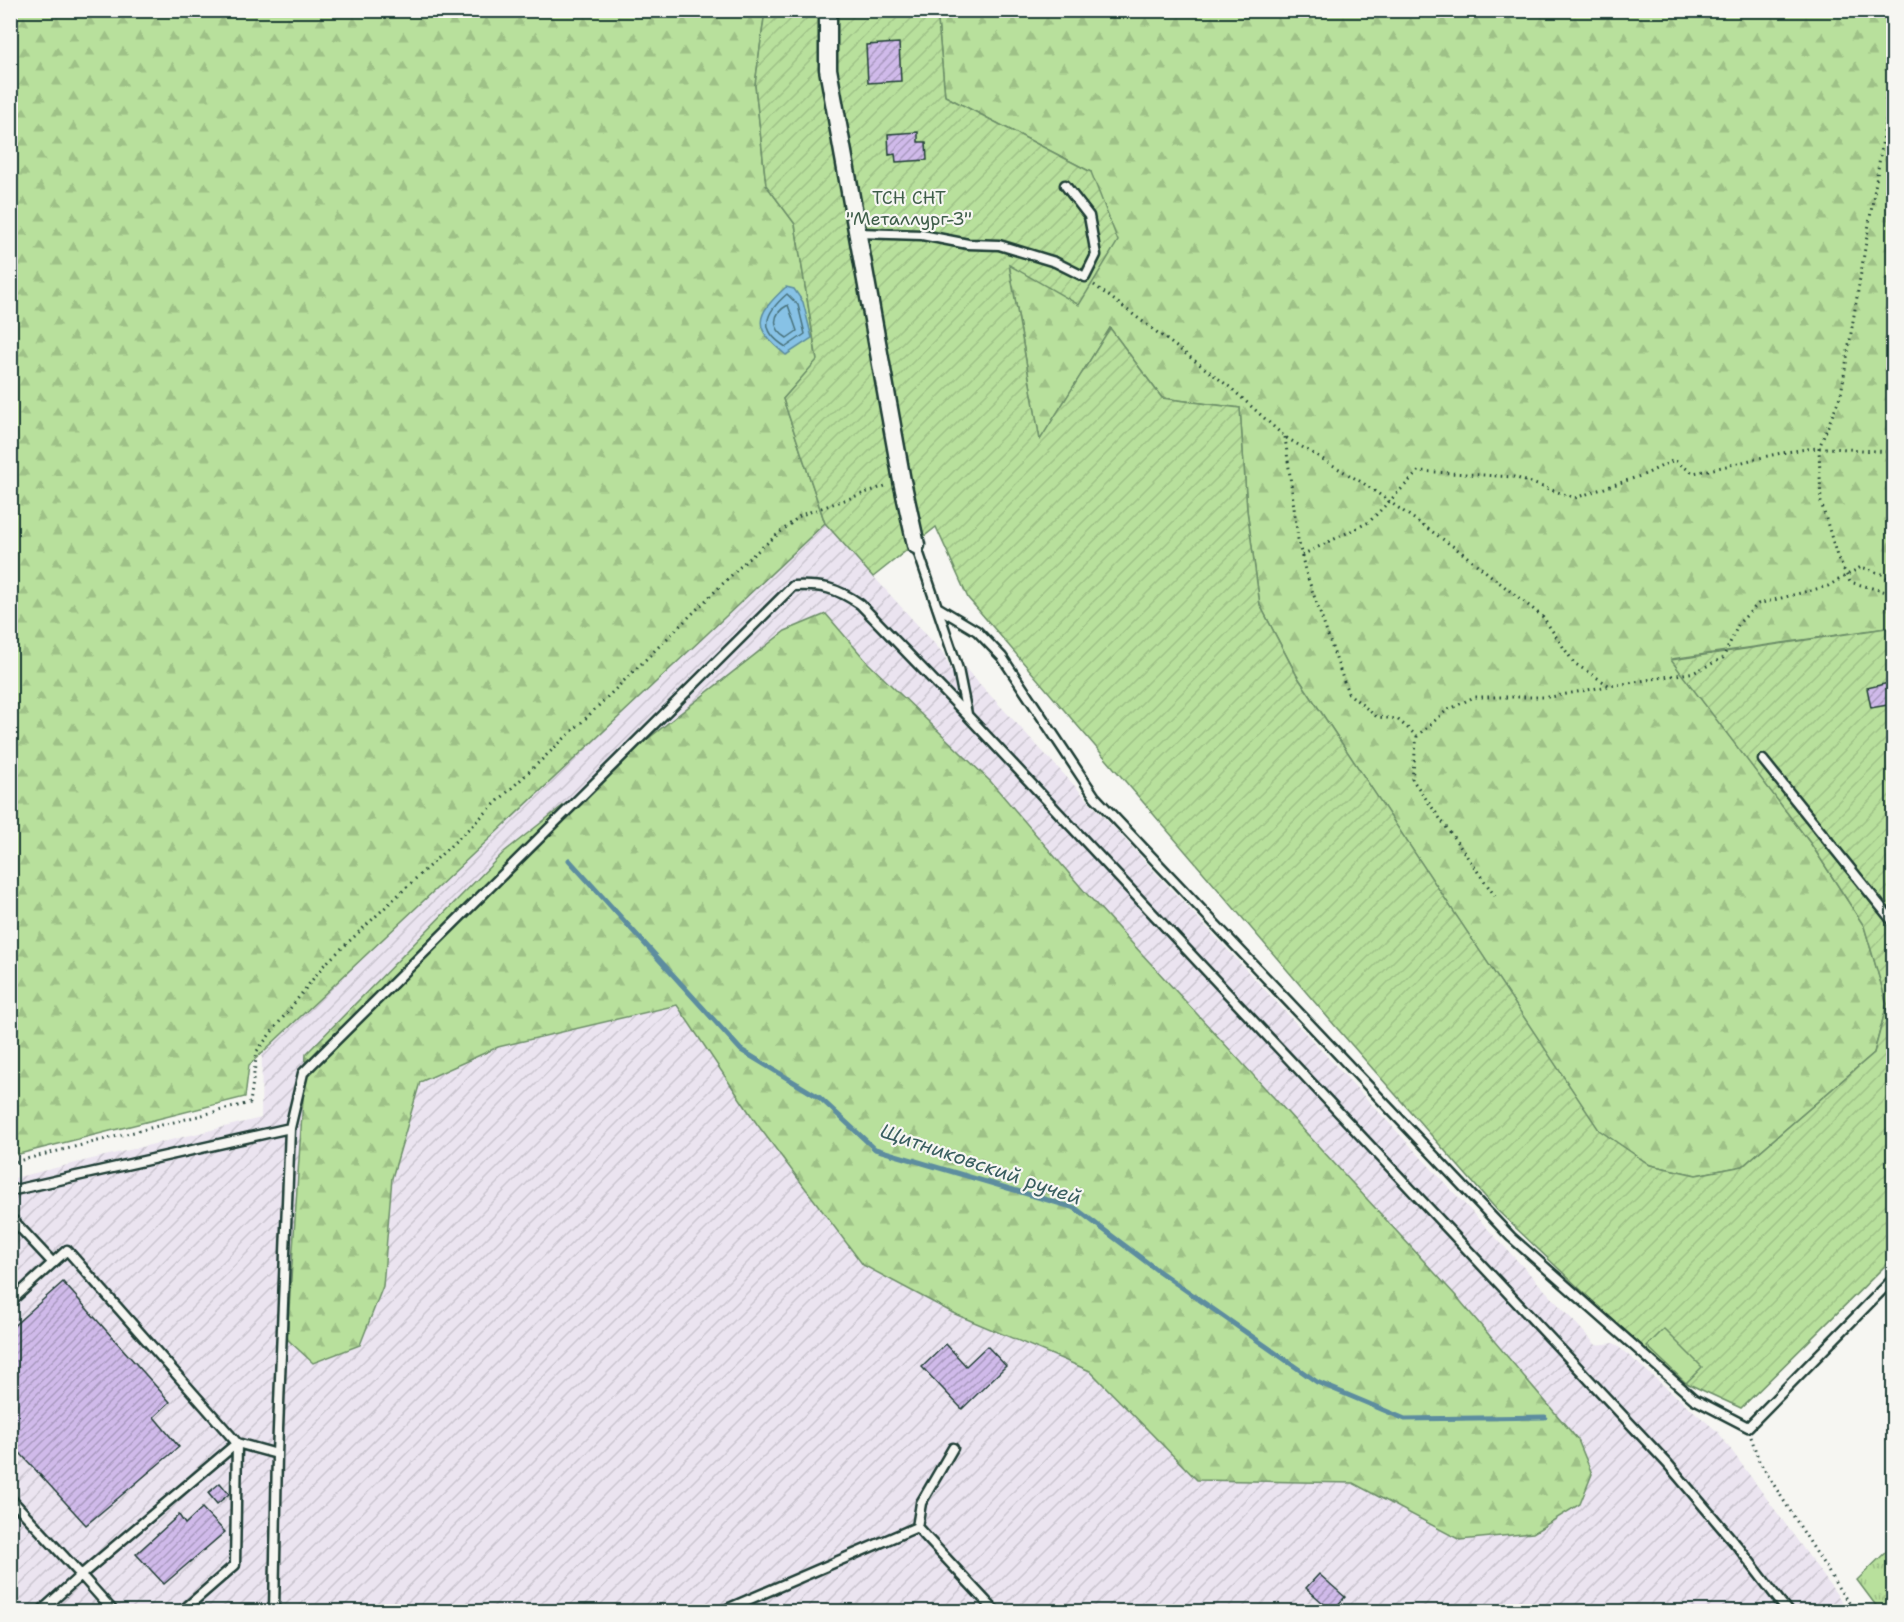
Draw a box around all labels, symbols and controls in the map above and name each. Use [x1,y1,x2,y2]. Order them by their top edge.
park label: ТСН СНТ "Металлург-3" [846,186,972,231]
water label: Щитниковский ручей [877,1117,1085,1211]

